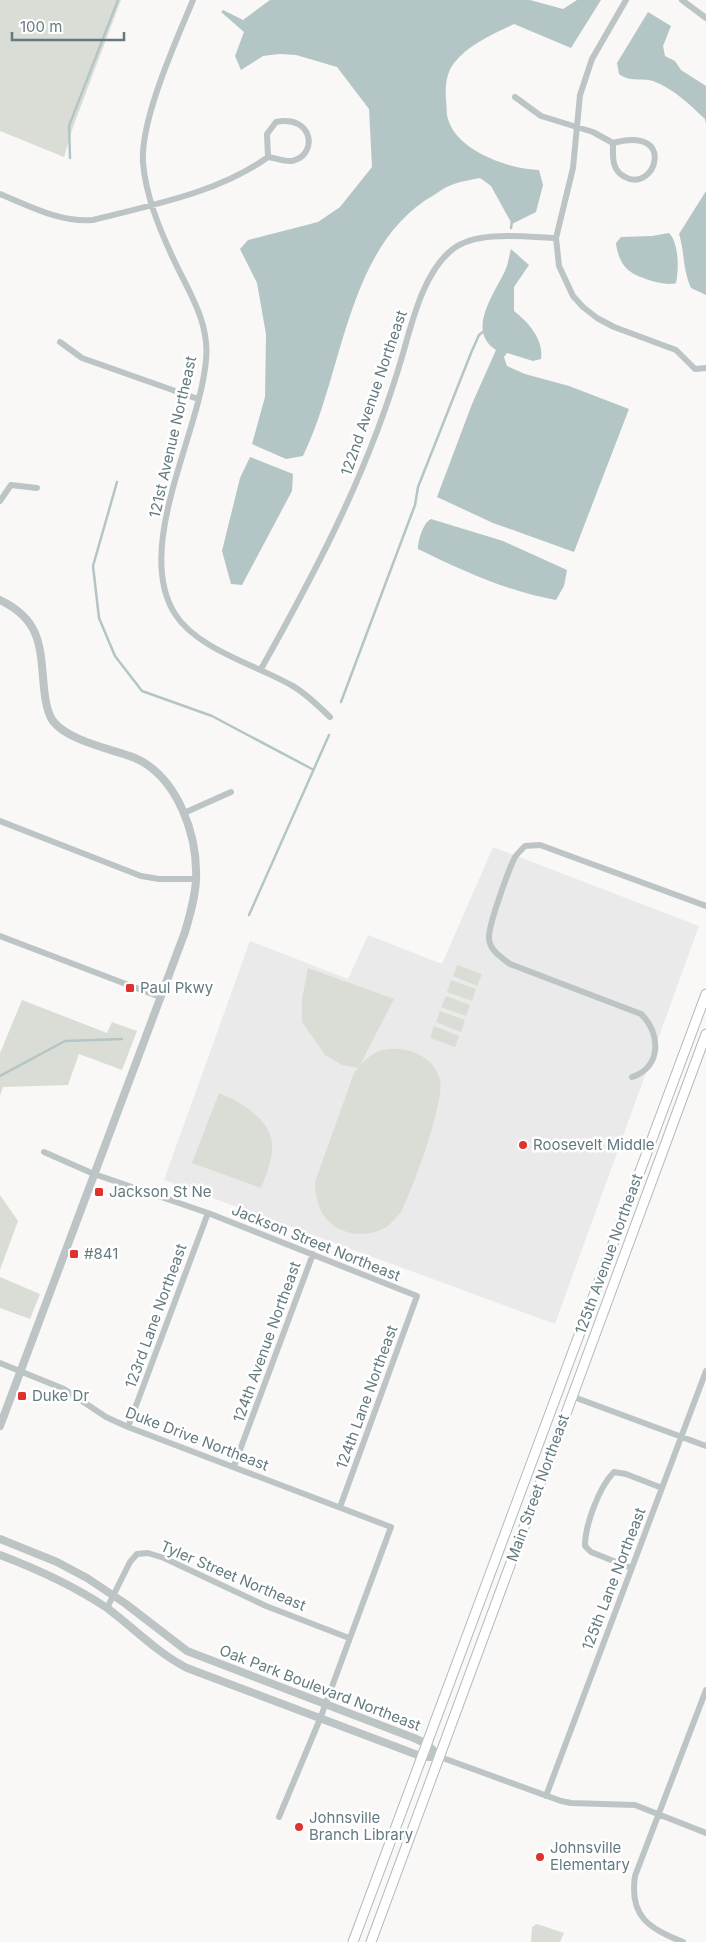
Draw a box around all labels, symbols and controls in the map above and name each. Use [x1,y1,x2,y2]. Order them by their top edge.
scale bar [12,10,125,42]
text: 100 m [20,17,62,36]
street label: 122nd Avenue Northeast [336,308,411,478]
street label: 121st Avenue Northeast [145,354,200,520]
place label: Paul Pkwy [140,978,214,997]
marker: Paul Pkwy [124,982,136,994]
place label: Roosevelt Middle [533,1135,655,1154]
marker: Roosevelt Middle [517,1139,529,1151]
street label: 125th Avenue Northeast [571,1171,646,1337]
place label: Jackson St Ne [109,1182,212,1201]
marker: Jackson St Ne [93,1186,105,1198]
street label: Jackson Street Northeast [229,1200,403,1285]
street label: 123rd Lane Northeast [121,1241,191,1391]
place label: #841 [84,1244,118,1263]
marker: #841 [68,1248,80,1260]
street label: 124th Avenue Northeast [229,1259,305,1425]
street label: 124th Lane Northeast [332,1322,401,1471]
place label: Duke Dr [32,1386,89,1405]
marker: Duke Dr [16,1390,28,1402]
street label: Duke Drive Northeast [123,1402,272,1475]
street label: Main Street Northeast [502,1412,573,1564]
street label: 125th Lane Northeast [578,1505,650,1653]
street label: Tyler Street Northeast [158,1536,309,1615]
street label: Oak Park Boulevard Northeast [217,1640,424,1735]
place label: Johnsville Branch Library [309,1808,414,1844]
marker: Johnsville Branch Library [293,1821,305,1833]
place label: Johnsville Elementary [550,1838,630,1874]
marker: Johnsville Elementary [534,1851,546,1863]

